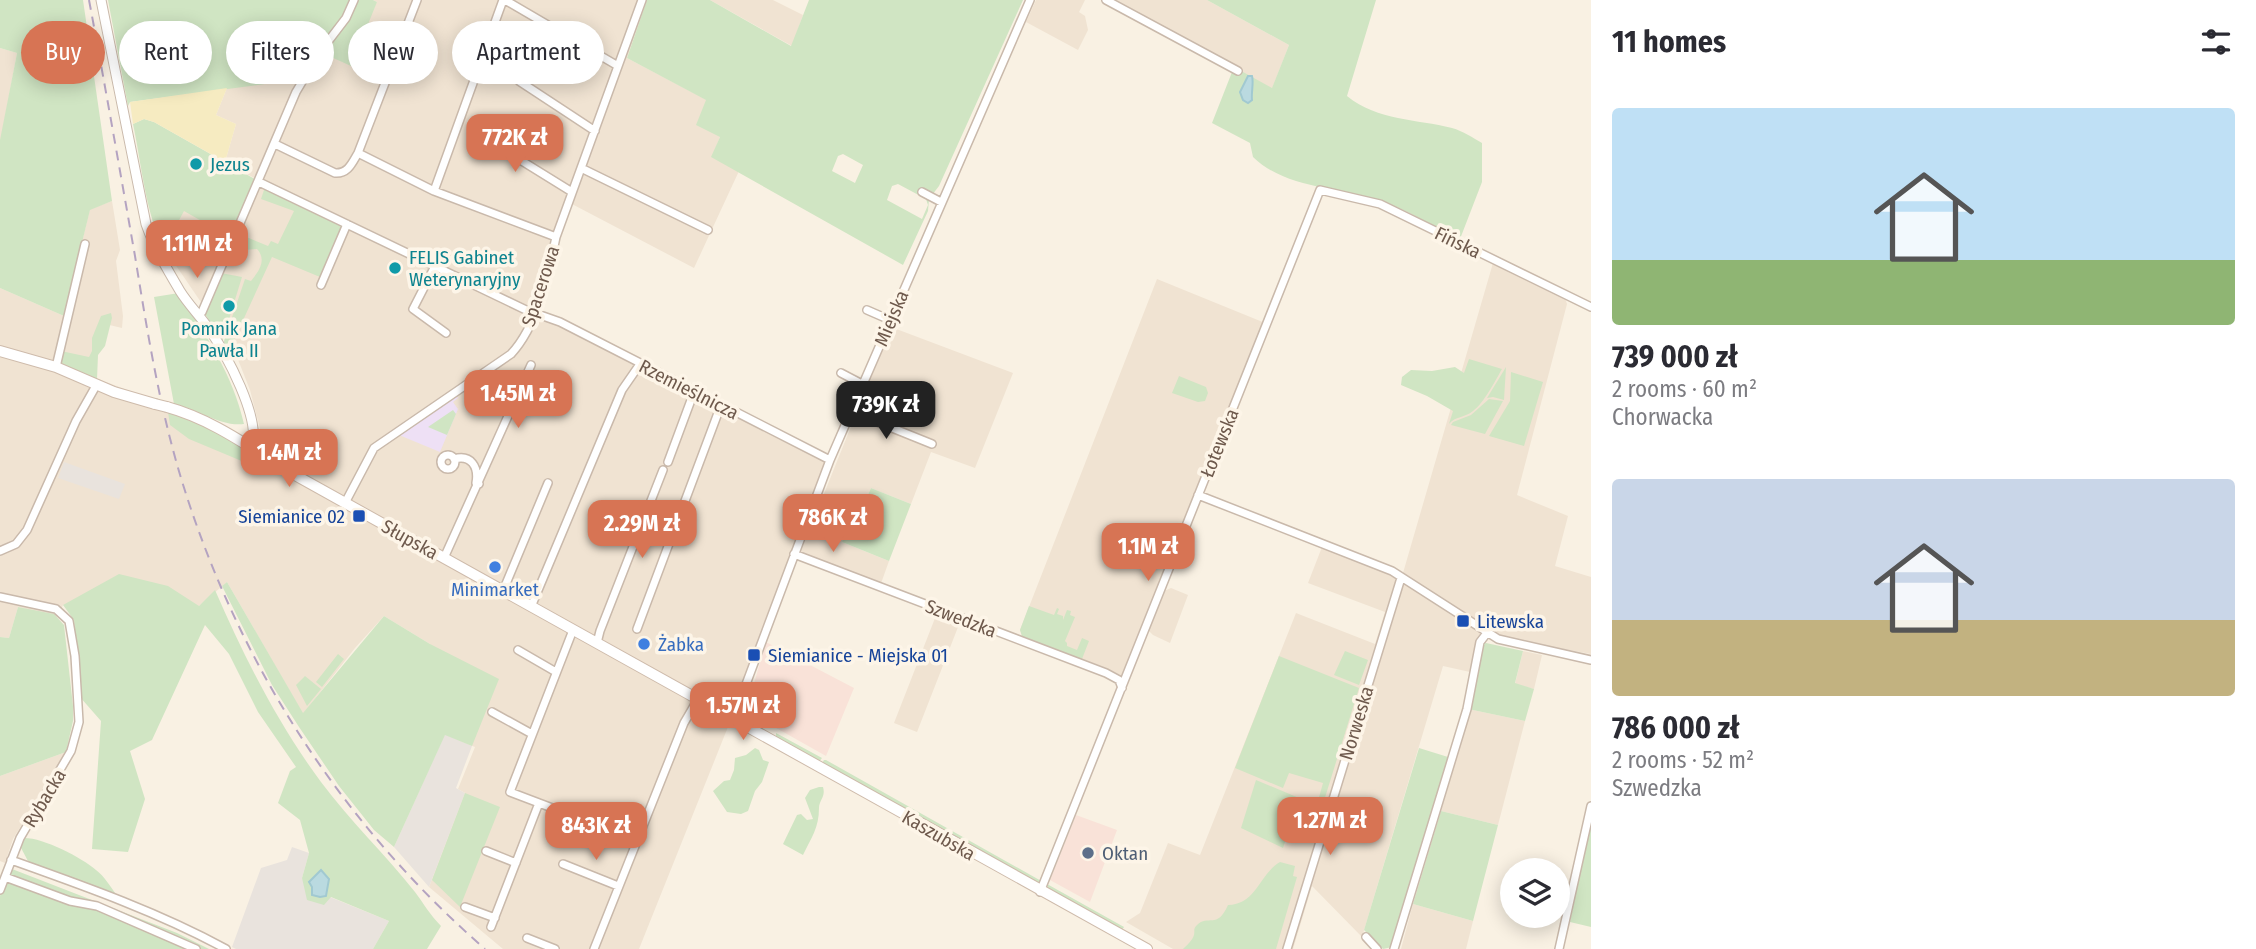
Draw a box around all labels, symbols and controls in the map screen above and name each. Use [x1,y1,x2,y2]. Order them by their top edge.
chip: Buy [21,21,105,84]
chip: Rent [119,21,212,84]
chip: Filters [226,21,334,84]
chip: New [348,21,438,84]
chip: Apartment [452,21,604,84]
icon: filters [2197,23,2235,61]
text: 11 homes [1612,24,1726,60]
pin: 772K zł [450,114,580,174]
text: 772K zł [482,123,548,151]
place label: Jezus [210,153,250,176]
icon: home [1861,154,1987,280]
marker: Jezus [188,156,204,172]
pin: 1.11M zł [125,220,269,280]
street label: Fińska [1431,221,1485,263]
text: 1.11M zł [162,229,232,257]
street label: Spacerowa [517,243,564,329]
place label: FELIS Gabinet Weterynaryjny [409,246,521,291]
marker: FELIS Gabinet Weterynaryjny [387,260,403,276]
street label: Miejska [869,287,913,350]
marker: Pomnik Jana Pawła II [221,298,237,314]
place label: Pomnik Jana Pawła II [181,317,277,362]
text: 739 000 zł [1612,339,1738,375]
street label: Rzemieślnicza [635,355,742,424]
pin: 1.45M zł [446,370,590,430]
text: 2 rooms · 60 m² [1612,375,1757,403]
text: 1.45M zł [480,379,556,407]
pin: 739K zł [821,382,951,441]
text: 739K zł [852,390,920,418]
text: Chorwacka [1612,403,1713,431]
street label: Łotewska [1195,405,1244,481]
pin: 1.4M zł [224,430,354,489]
text: 1.4M zł [257,438,321,466]
pin: 786K zł [768,494,898,554]
pin: 2.29M zł [570,500,714,560]
text: 786K zł [799,503,867,531]
place label: Siemianice 02 [238,505,345,528]
marker: Siemianice 02 [351,508,367,524]
text: 2.29M zł [604,509,680,537]
street label: Słupska [377,515,442,564]
pin: 1.1M zł [1083,524,1213,583]
icon: home [1861,525,1987,651]
text: 1.1M zł [1118,532,1178,560]
marker: Minimarket [487,559,503,575]
place label: Minimarket [451,578,540,601]
street label: Szwedzka [922,594,1000,642]
place label: Litewska [1477,610,1544,633]
marker: Litewska [1455,613,1471,629]
place label: Żabka [658,633,704,656]
marker: Żabka [636,636,652,652]
place label: Siemianice - Miejska 01 [768,644,948,667]
marker: Siemianice - Miejska 01 [746,647,762,663]
pin: 1.57M zł [671,682,815,742]
street label: Norweska [1334,683,1379,763]
text: 1.57M zł [706,691,780,719]
text: 786 000 zł [1612,710,1740,746]
text: 2 rooms · 52 m² [1612,746,1754,774]
street label: Rybacka [18,765,71,832]
text: Szwedzka [1612,774,1702,802]
pin: 1.27M zł [1258,798,1402,857]
pin: 843K zł [531,802,661,862]
street label: Kaszubska [898,805,979,866]
text: 1.27M zł [1293,806,1367,834]
text: 843K zł [561,811,631,839]
place label: Oktan [1102,842,1148,865]
marker: Oktan [1080,845,1096,861]
map controls [1500,858,1570,928]
button: layers [1500,858,1570,928]

